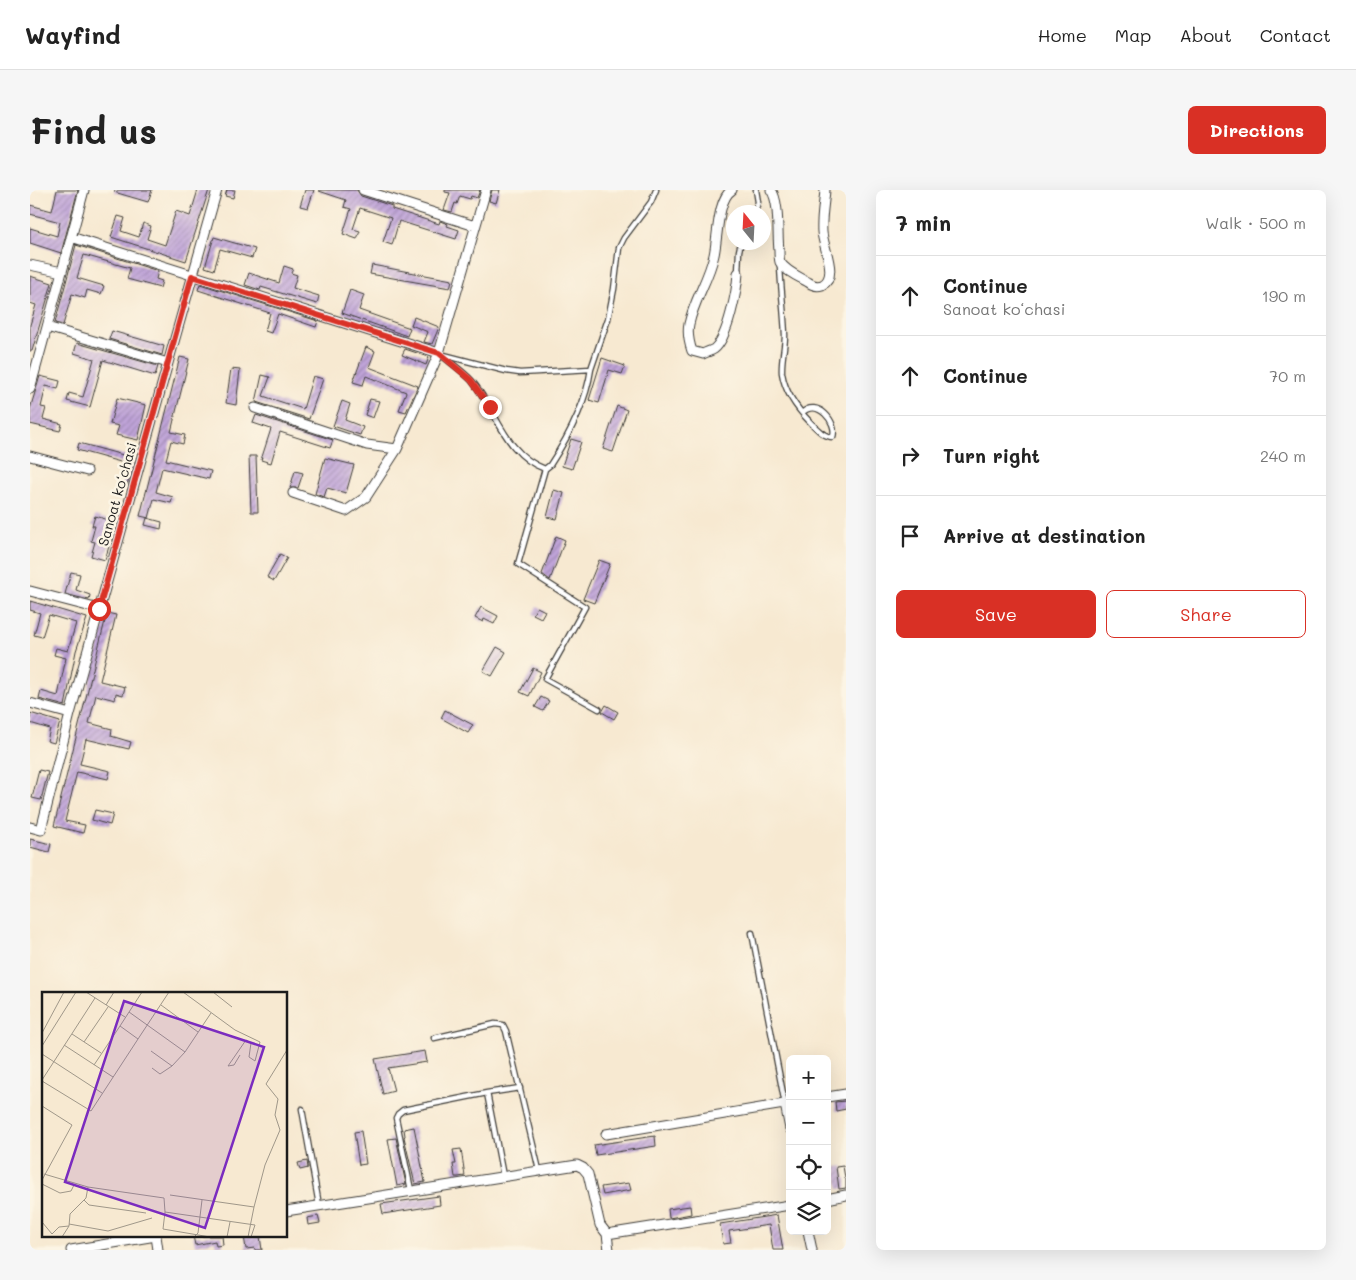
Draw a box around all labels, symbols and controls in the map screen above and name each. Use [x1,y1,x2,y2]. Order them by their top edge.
text: Wayfind [25,19,121,50]
text: Home [1038,23,1087,47]
text: Map [1115,23,1151,47]
text: About [1179,23,1232,47]
text: Contact [1260,23,1331,47]
button: Directions [1188,106,1326,154]
text: Find us [30,107,157,153]
north arrow [726,205,771,250]
text: 7 min [896,209,951,236]
text: Walk · 500 m [1205,212,1306,233]
text: Continue [943,273,1028,298]
icon: ahead [896,282,924,310]
text: 190 m [1262,285,1306,306]
text: Sanoat koʻchasi [943,298,1065,319]
icon: ahead [896,362,924,390]
text: Continue [943,363,1028,388]
text: 70 m [1269,365,1306,386]
route end [479,396,502,419]
street label: Sanoat koʻchasi [93,440,141,548]
icon: right [896,442,924,470]
text: Turn right [943,443,1040,468]
text: 240 m [1260,445,1306,466]
icon: arrive [896,522,924,550]
text: Arrive at destination [943,523,1146,548]
button: Save [896,590,1096,638]
button: Share [1106,590,1306,638]
route start [88,598,111,621]
inset map [42,992,288,1238]
map controls [786,1055,831,1235]
button: + [786,1055,831,1100]
button: − [786,1100,831,1145]
button: locate [786,1145,831,1190]
button: layers [786,1190,831,1235]

